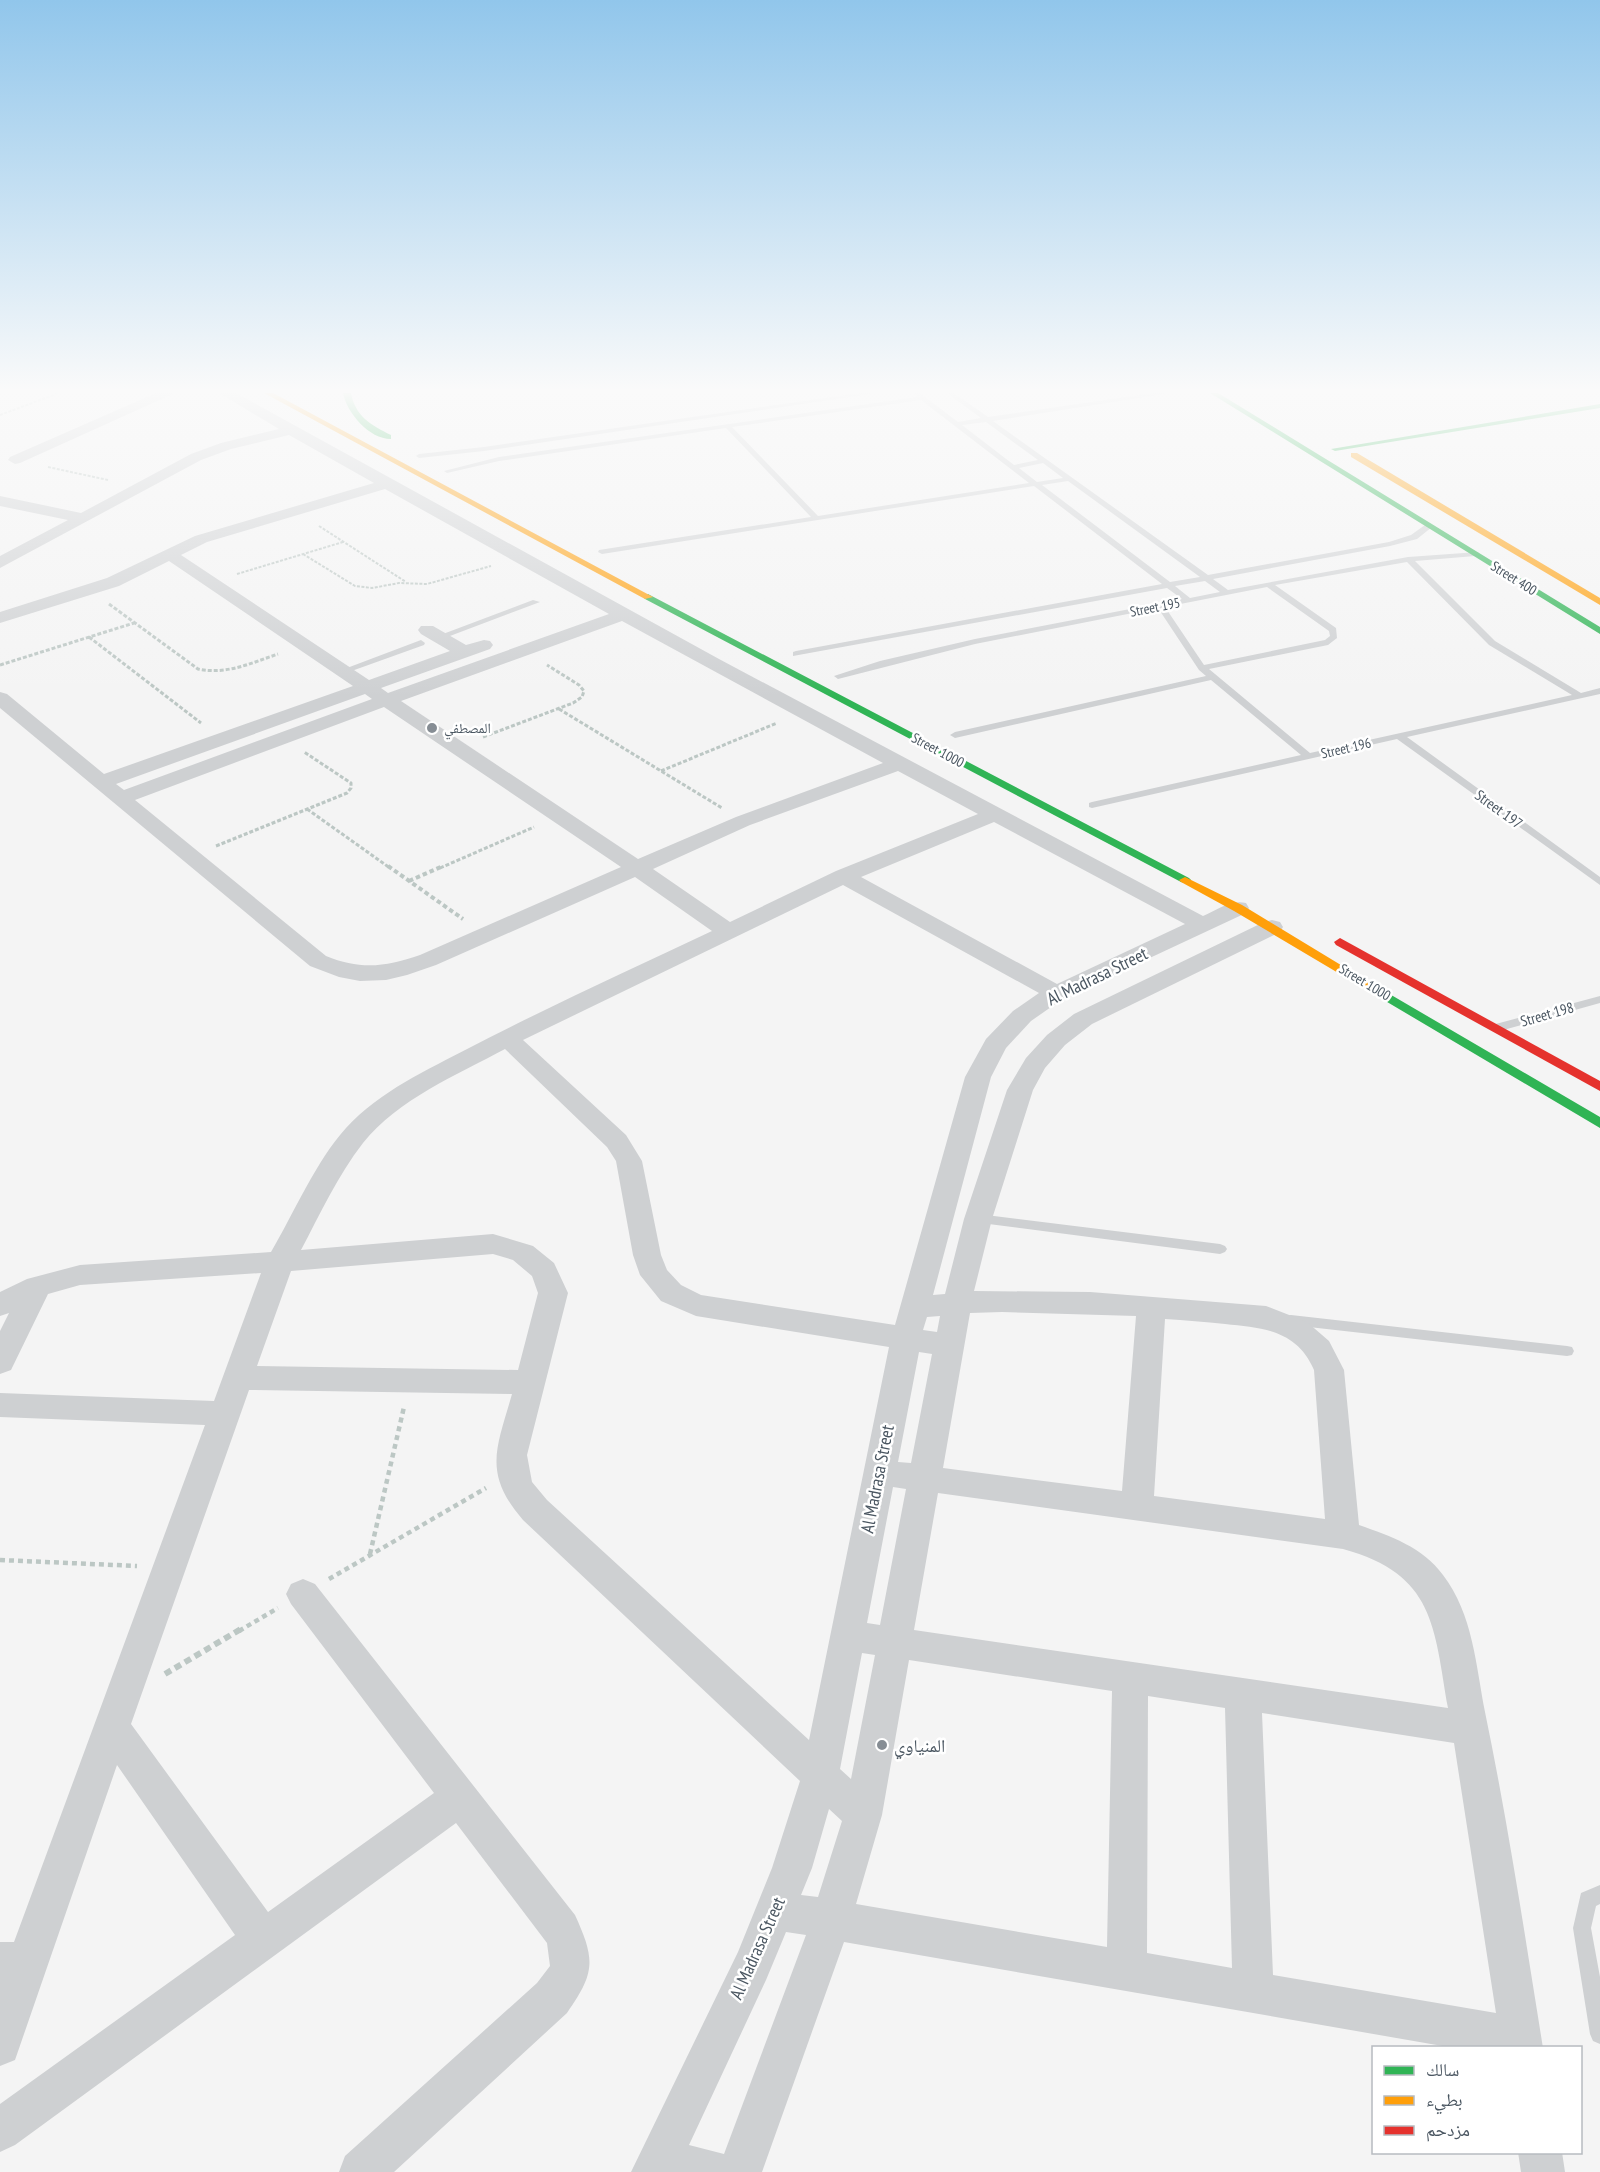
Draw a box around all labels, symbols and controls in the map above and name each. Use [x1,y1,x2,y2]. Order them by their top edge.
street label: Street 400 [1488,557,1540,599]
street label: Street 195 [1128,593,1182,621]
place label: المصطفي [444,719,491,740]
marker: المصطفي [425,721,439,735]
street label: Street 1000 [909,729,967,771]
street label: Street 196 [1319,734,1373,762]
street label: Street 197 [1471,785,1527,833]
street label: Al Madrasa Street [1043,942,1151,1010]
street label: Street 1000 [1336,960,1394,1004]
street label: Street 198 [1518,997,1576,1031]
street label: Al Madrasa Street [855,1423,899,1535]
place label: المنياوي [894,1734,945,1760]
marker: المنياوي [875,1738,889,1752]
street label: Al Madrasa Street [724,1893,790,2003]
legend [1372,2046,1582,2154]
text: سالك [1426,2058,1459,2081]
text: بطيء [1426,2088,1463,2115]
text: مزدحم [1426,2118,1470,2142]

